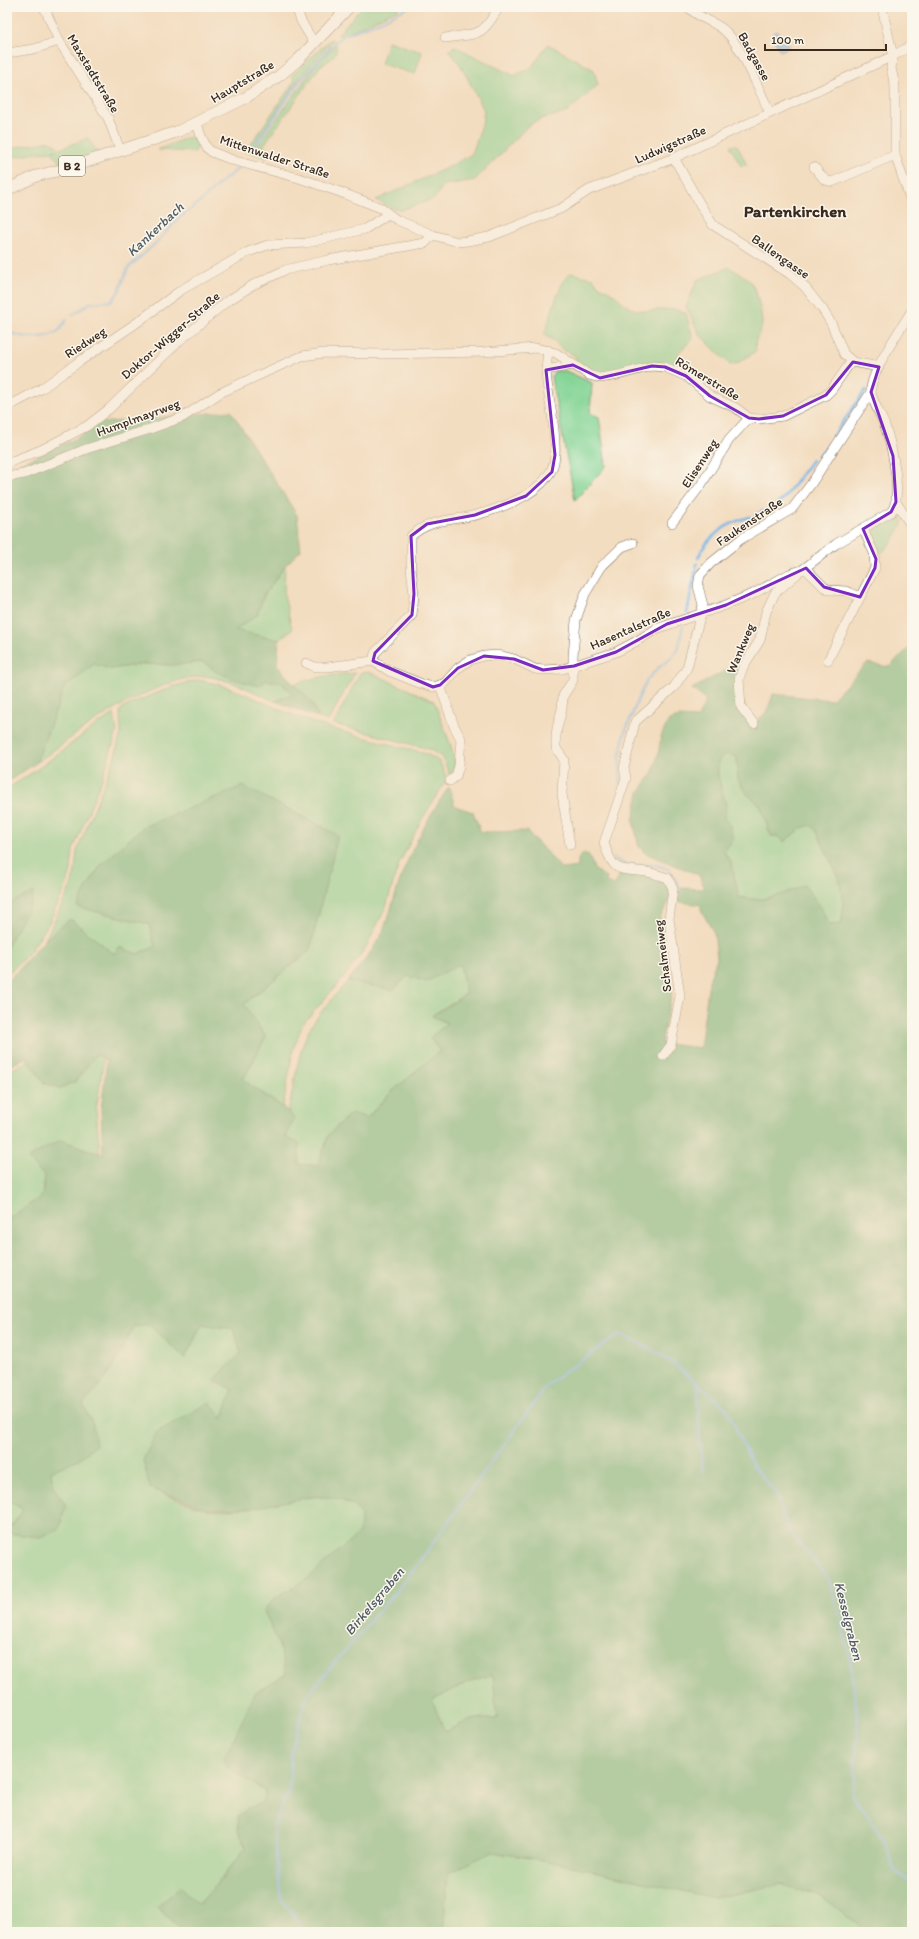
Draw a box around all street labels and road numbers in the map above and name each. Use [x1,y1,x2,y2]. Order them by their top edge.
street label: Badgasse [735,29,774,83]
street label: Maxstadtstraße [64,31,123,115]
street label: Hauptstraße [208,57,277,106]
street label: Ludwigstraße [632,122,708,167]
street label: Mittenwalder Straße [218,132,332,181]
road number: B 2 [59,156,85,176]
street label: Ballengasse [749,231,813,282]
street label: Doktor-Wigger-Straße [118,288,223,382]
street label: Riedweg [62,323,109,361]
street label: Römerstraße [673,353,743,404]
street label: Humplmayrweg [94,395,182,439]
street label: Elisenweg [678,436,721,491]
street label: Faukenstraße [713,494,785,549]
street label: Hasentalstraße [588,604,673,653]
street label: Wankweg [723,621,758,676]
street label: Schalmeiweg [651,919,674,993]

